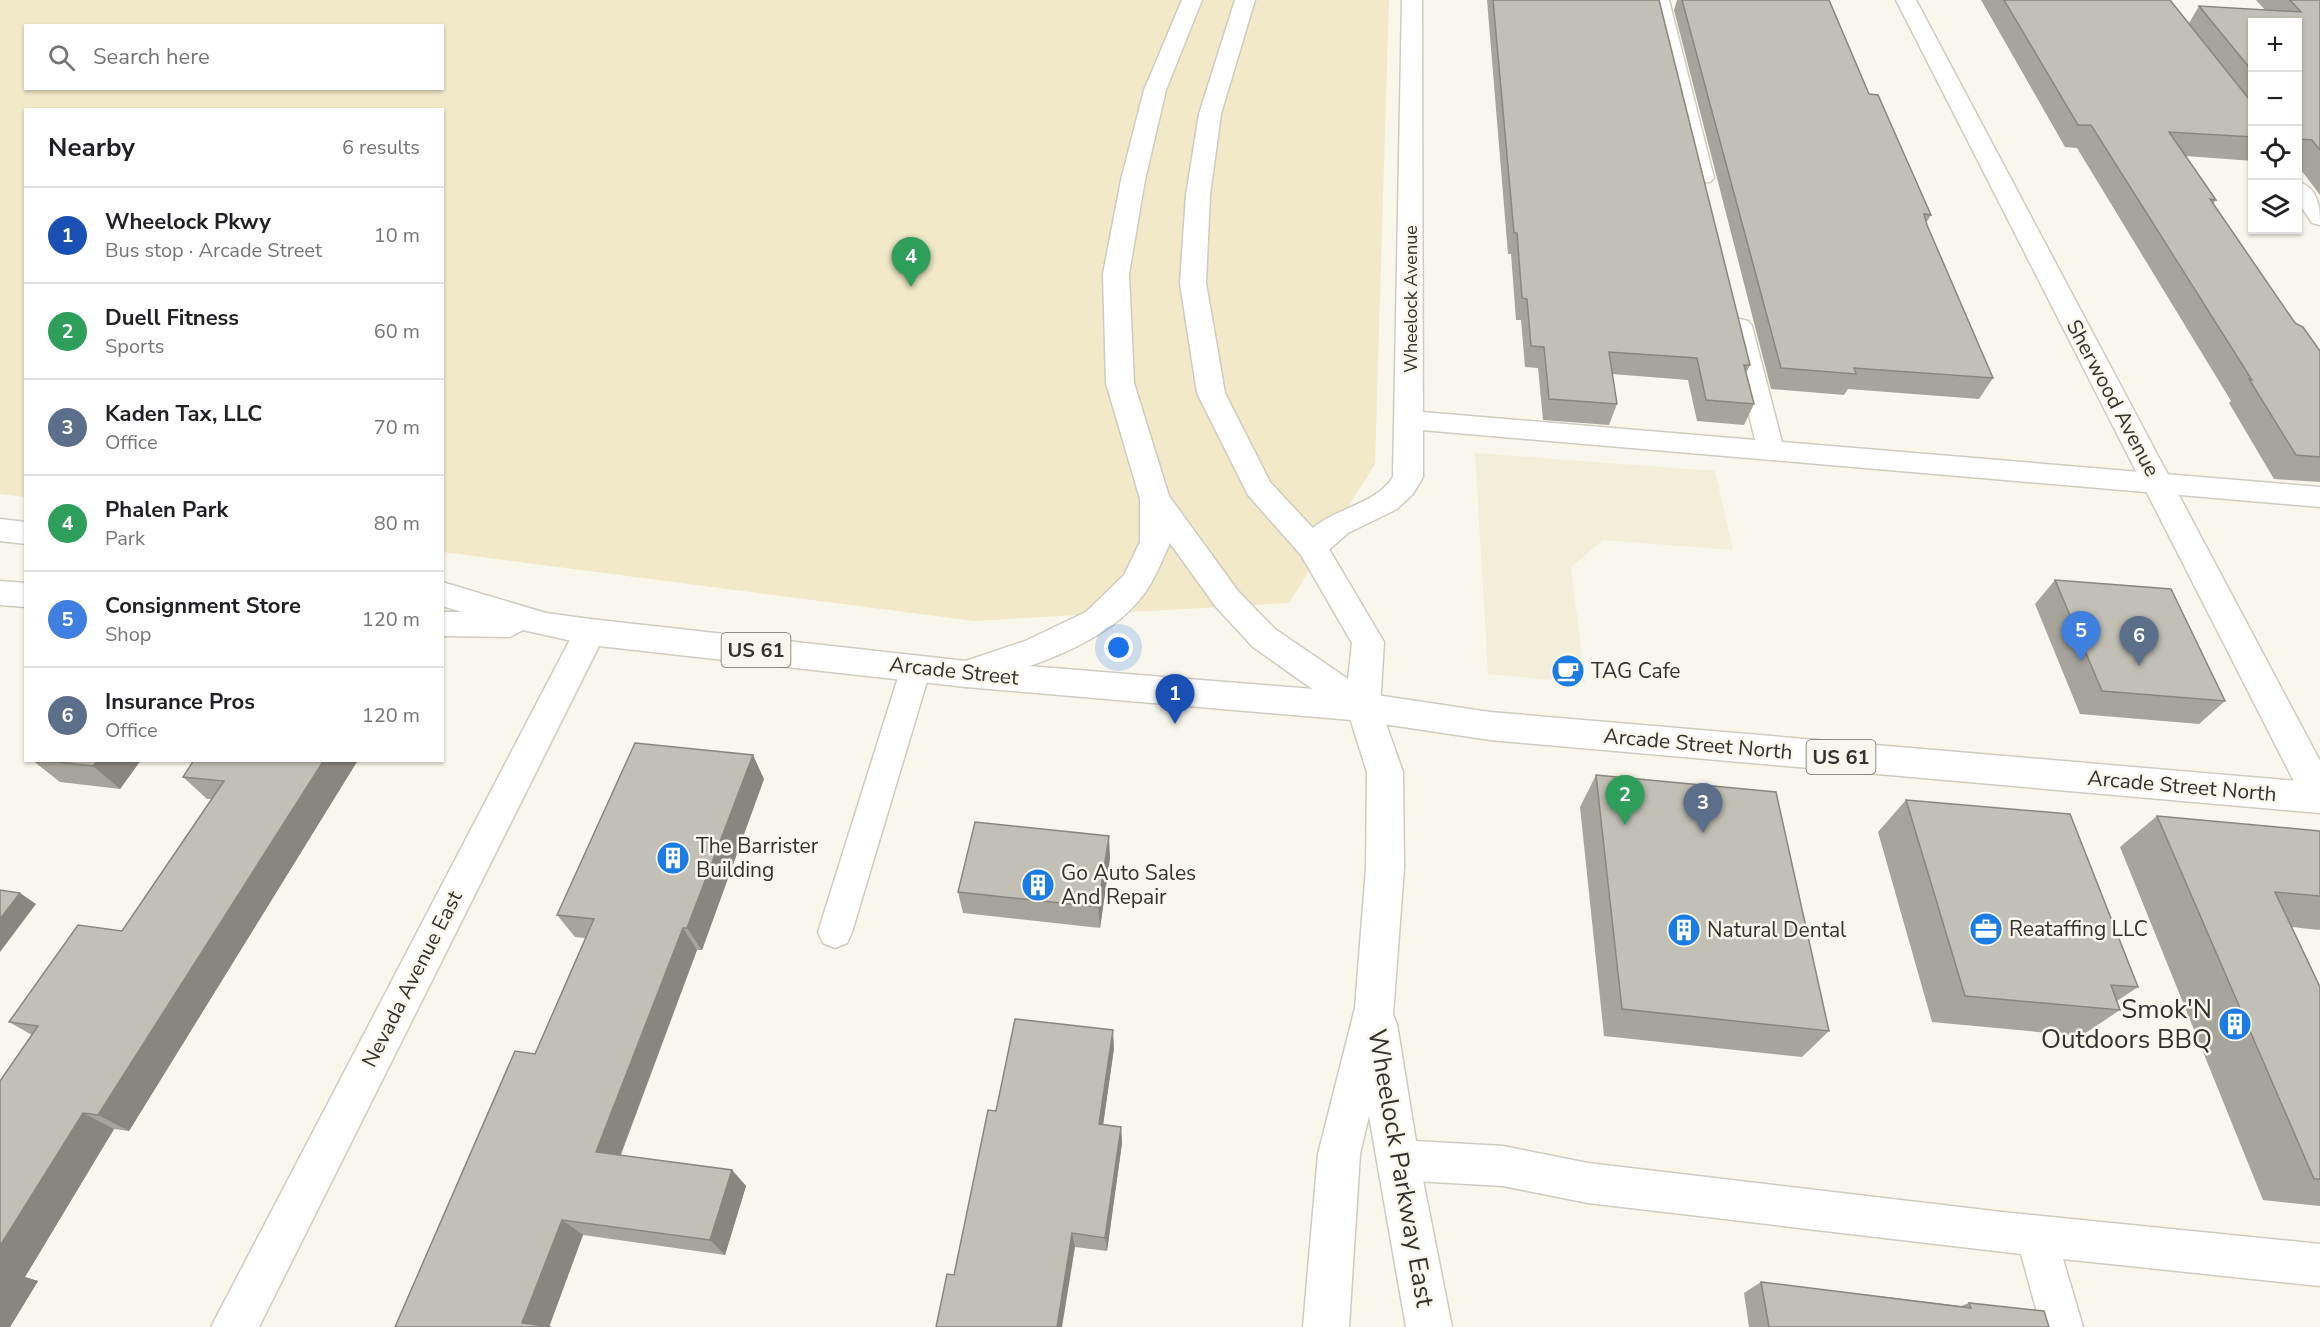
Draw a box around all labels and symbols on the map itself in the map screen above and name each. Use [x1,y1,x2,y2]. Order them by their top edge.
street label: Wheelock Avenue [1399,225,1423,373]
pin: 4 [892,238,930,287]
street label: Sherwood Avenue [2060,315,2166,481]
pin: 5 [2062,612,2100,661]
pin: 6 [2120,616,2158,666]
road number: US 61 [722,633,790,667]
your location [1104,633,1133,662]
street label: Arcade Street [888,650,1021,692]
cafe icon: TAG Cafe [1550,653,1586,689]
place label: TAG Cafe [1591,657,1681,685]
pin: 1 [1156,674,1194,724]
street label: Arcade Street North [1602,722,1794,766]
road number: US 61 [1806,740,1876,774]
street label: Arcade Street North [2086,764,2278,808]
pin: 2 [1606,776,1644,825]
pin: 3 [1684,784,1722,833]
place label: The Barrister Building [696,832,819,884]
building icon: The Barrister Building [655,840,691,876]
place label: Go Auto Sales And Repair [1061,859,1196,911]
building icon: Go Auto Sales And Repair [1020,867,1056,903]
street label: Nevada Avenue East [355,885,469,1072]
office icon: Reataffing LLC [1968,911,2004,947]
building icon: Natural Dental [1666,912,1702,948]
place label: Reataffing LLC [2009,915,2148,943]
place label: Natural Dental [1707,916,1847,944]
place label: Smok'N Outdoors BBQ [2041,992,2212,1057]
building icon: Smok'N Outdoors BBQ [2217,1006,2253,1042]
street label: Wheelock Parkway East [1359,1026,1443,1311]

